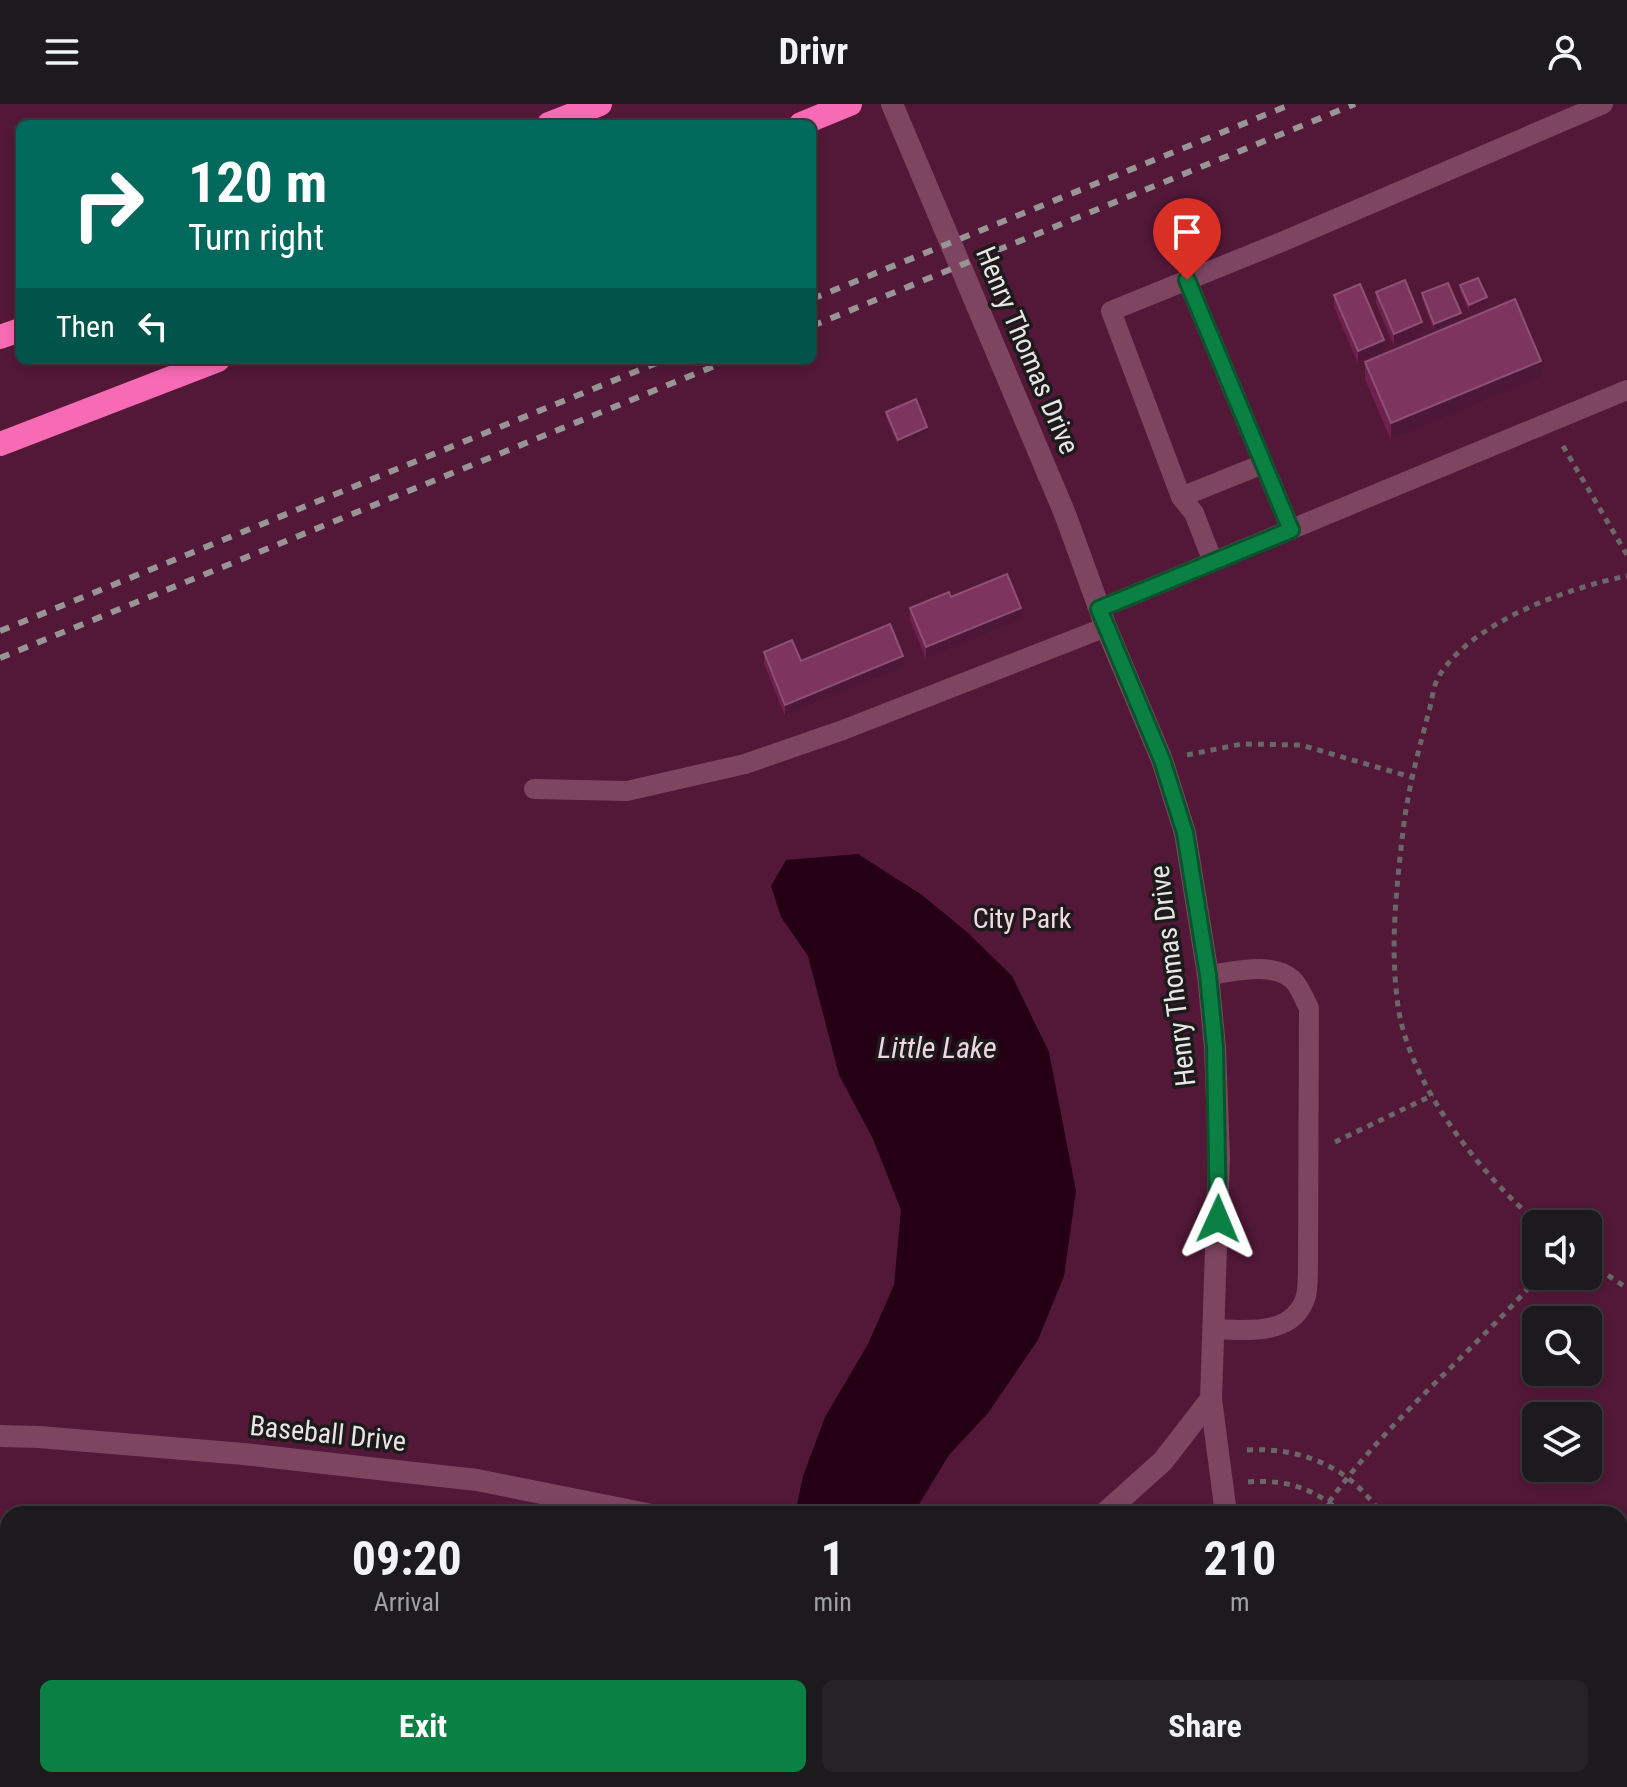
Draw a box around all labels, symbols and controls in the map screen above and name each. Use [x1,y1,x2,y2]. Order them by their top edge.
icon: menu [40,30,84,74]
icon: person [1543,30,1587,74]
text: Drivr [779,31,848,73]
text: 120 m [188,150,327,216]
icon: right [56,152,160,256]
pin [1153,198,1221,280]
icon: arrive [1165,210,1209,254]
text: Turn right [188,217,324,259]
street label: Henry Thomas Drive [969,242,1086,459]
icon: left [131,304,175,348]
text: Then [56,309,115,344]
street label: Henry Thomas Drive [1143,864,1202,1088]
park label: City Park [973,902,1072,935]
water label: Little Lake [877,1030,997,1065]
position arrow [1176,1177,1260,1261]
map controls [1522,1210,1602,1482]
button: sound [1522,1210,1602,1290]
button: search [1522,1306,1602,1386]
button: layers [1522,1402,1602,1482]
street label: Baseball Drive [248,1409,408,1458]
text: 09:20 [352,1530,462,1587]
text: 1 [821,1530,845,1587]
text: 210 [1203,1530,1276,1587]
text: Arrival [374,1587,440,1617]
text: min [814,1587,852,1617]
text: m [1230,1587,1250,1617]
button: Exit [40,1680,806,1772]
button: Share [822,1680,1588,1772]

